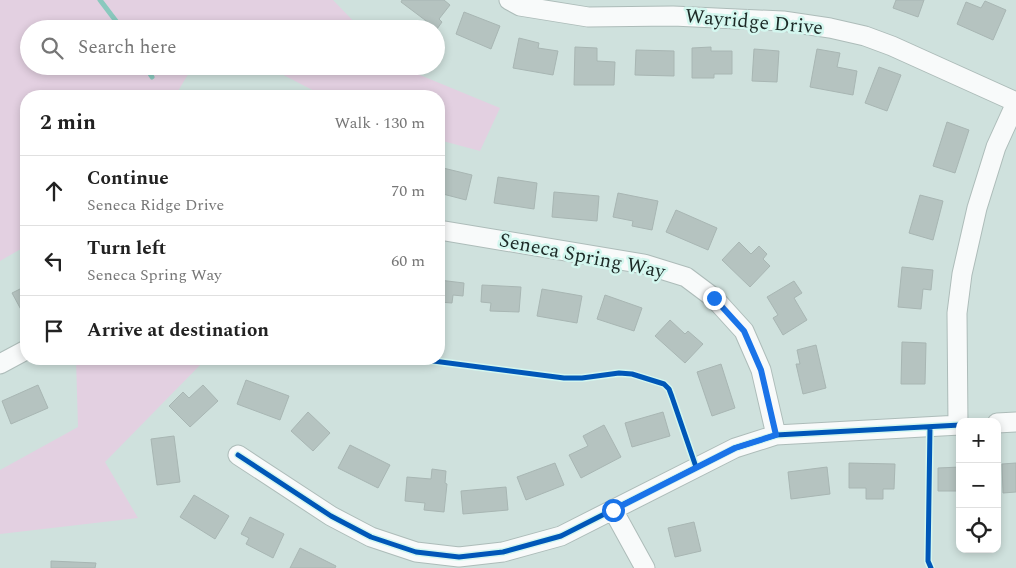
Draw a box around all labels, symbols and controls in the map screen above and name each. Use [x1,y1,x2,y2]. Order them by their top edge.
street label: Wayridge Drive [684,1,824,43]
search box [20,20,445,75]
text: Search here [78,33,177,62]
icon: search [38,34,66,62]
text: 2 min [40,107,96,139]
text: Walk · 130 m [334,111,425,135]
text: Continue [87,164,169,193]
icon: ahead [40,177,68,205]
text: 70 m [391,179,425,203]
text: Seneca Ridge Drive [87,193,224,217]
street label: Seneca Spring Way [496,225,669,287]
text: Turn left [87,234,166,263]
icon: left [40,247,68,275]
text: 60 m [391,249,425,273]
text: Seneca Spring Way [87,263,222,287]
route end [703,287,726,310]
text: Arrive at destination [87,316,269,345]
icon: arrive [40,317,68,345]
map controls [956,418,1001,553]
button: + [956,418,1001,463]
button: − [956,463,1001,508]
route start [602,499,625,522]
button: locate [956,508,1001,553]

